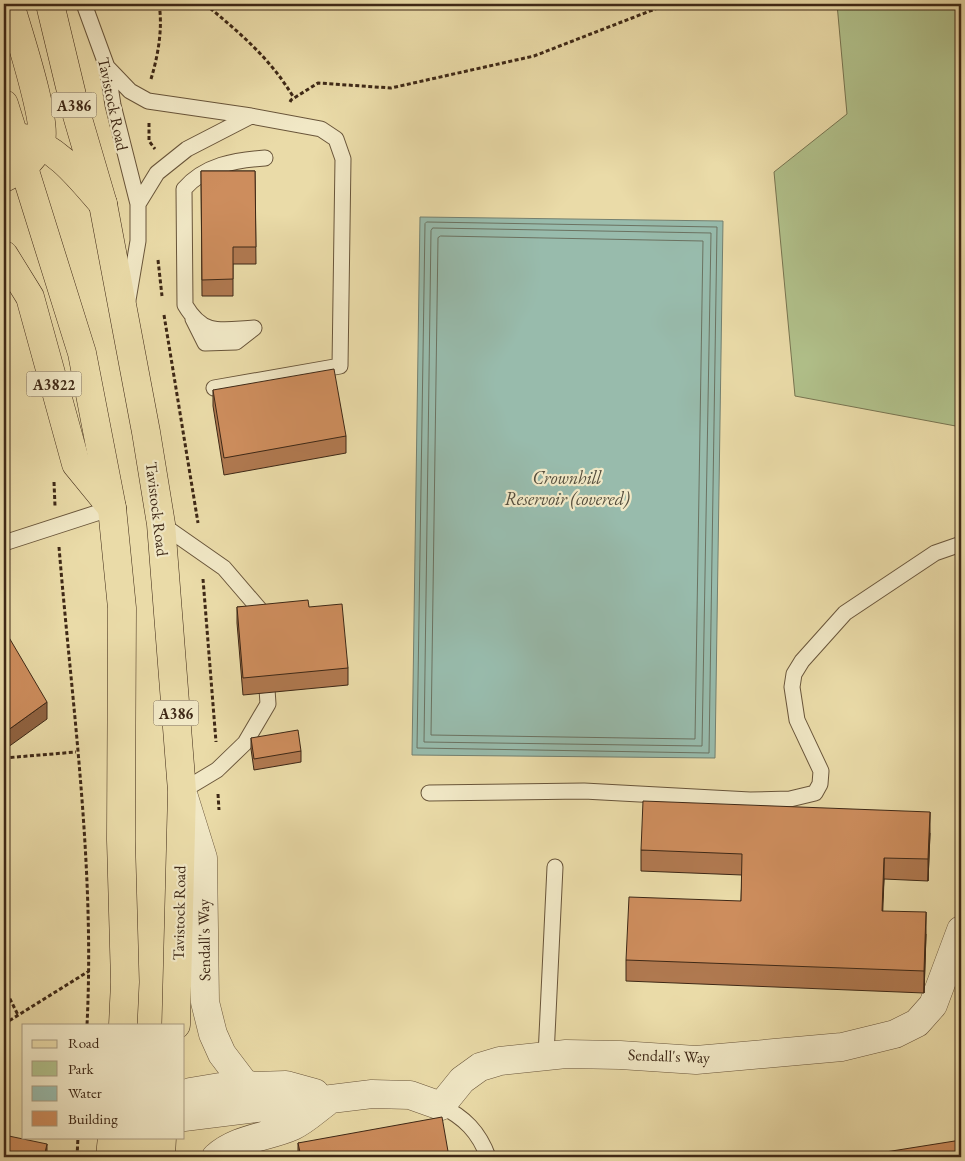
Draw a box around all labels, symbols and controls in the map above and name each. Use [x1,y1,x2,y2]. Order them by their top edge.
street label: Tavistock Road [93,55,133,153]
road number: A386 [52,92,96,118]
road number: A3822 [27,372,82,396]
street label: Tavistock Road [141,461,173,558]
water label: Crownhill Reservoir (covered) [504,466,630,510]
road number: A386 [154,700,198,726]
street label: Tavistock Road [168,865,190,961]
street label: Sendall's Way [193,898,215,981]
legend [22,1024,185,1138]
text: Road [68,1033,100,1052]
street label: Sendall's Way [628,1044,711,1068]
text: Park [68,1059,95,1078]
text: Water [68,1083,102,1102]
text: Building [68,1109,118,1128]

